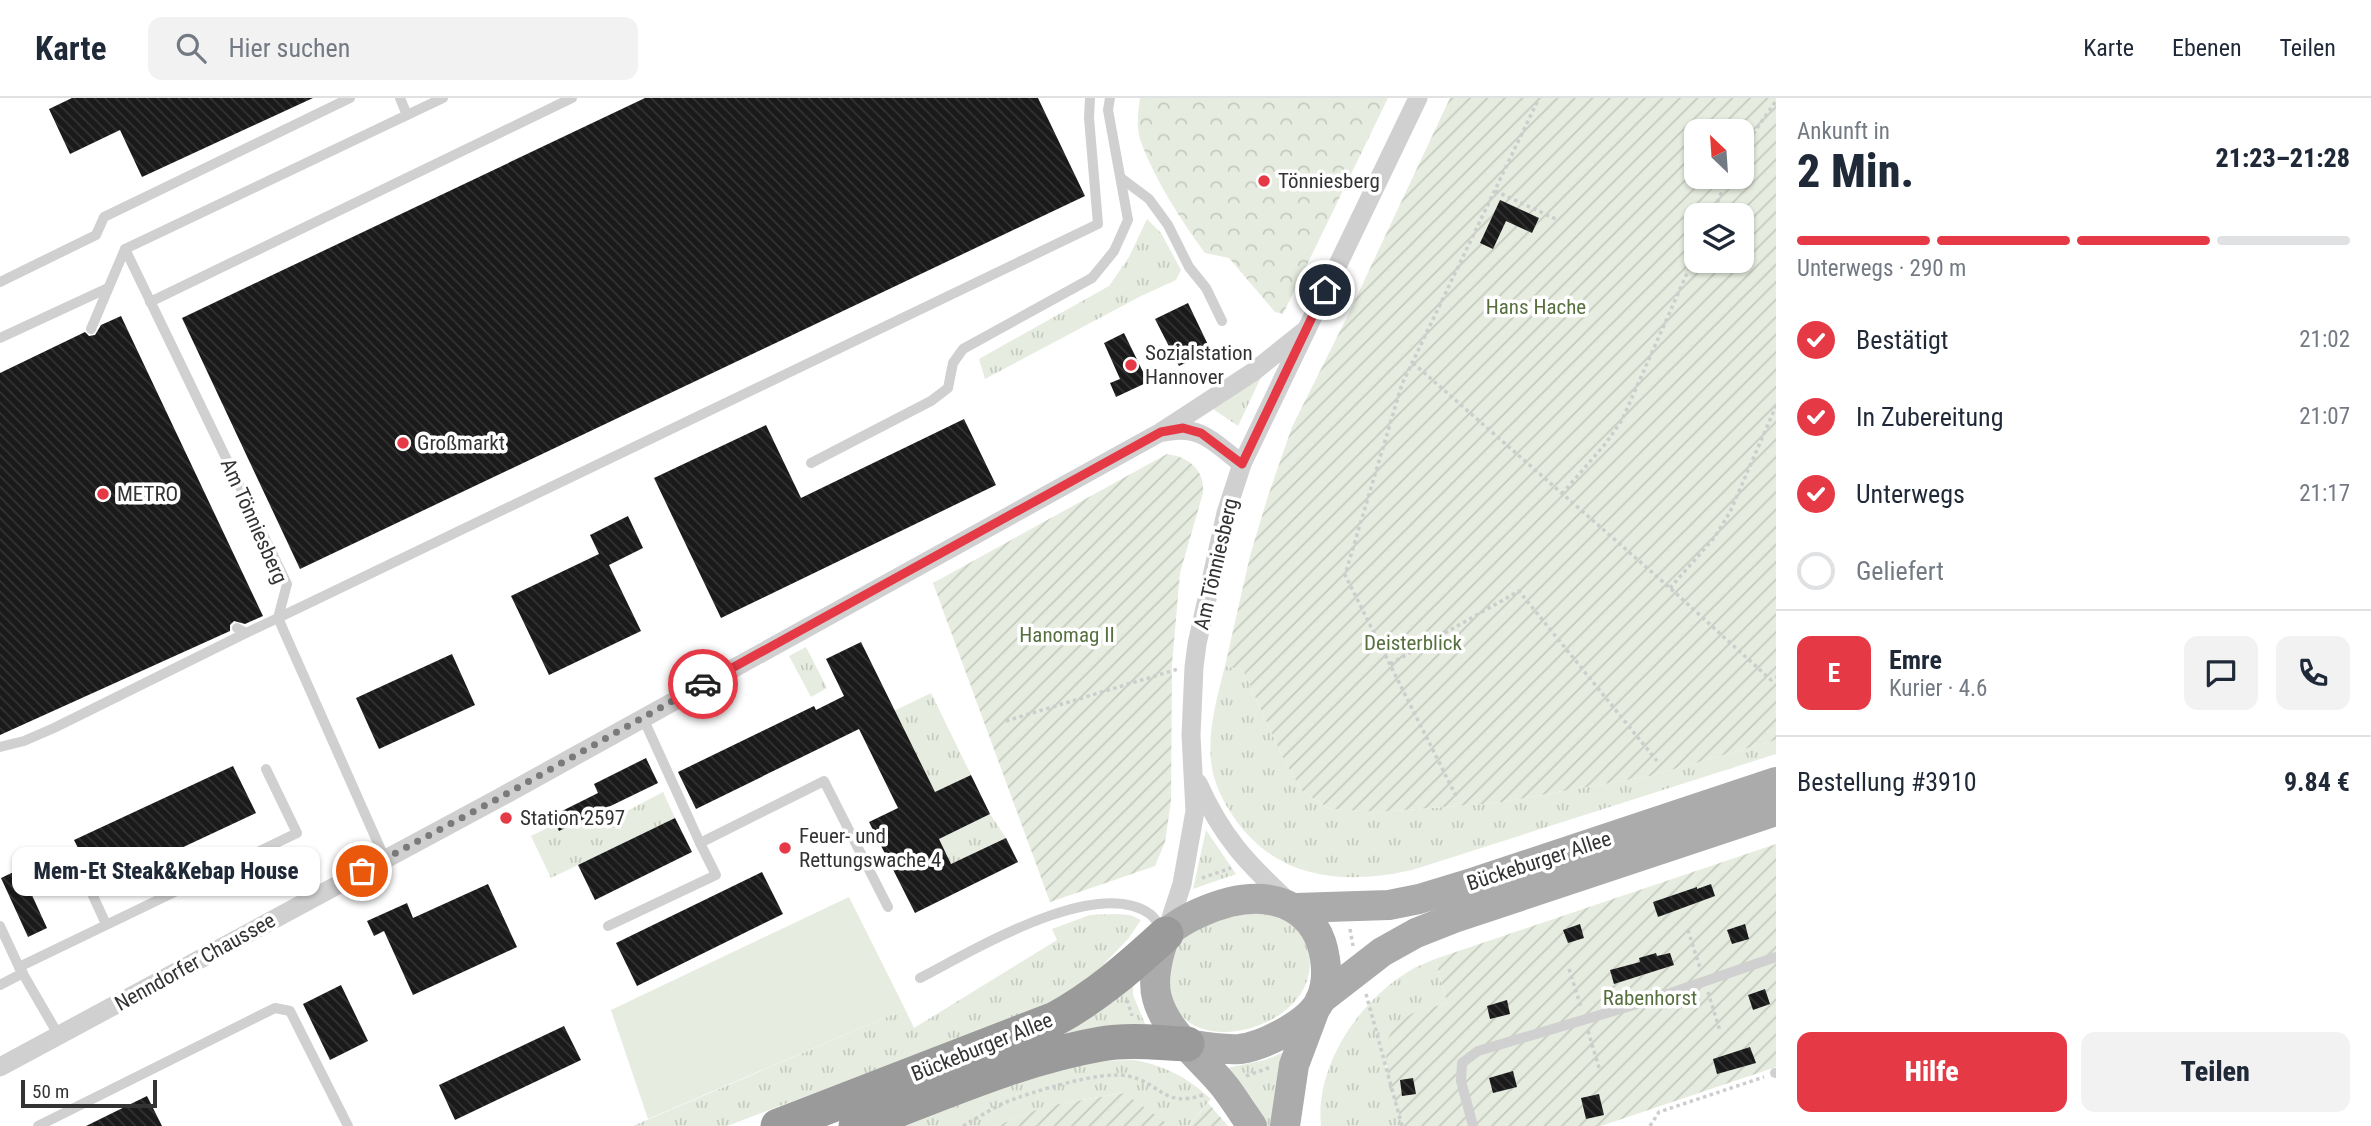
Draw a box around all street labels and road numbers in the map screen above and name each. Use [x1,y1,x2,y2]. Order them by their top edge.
street label: Am Tönniesberg [216,455,292,587]
street label: Am Tönniesberg [1189,496,1243,632]
street label: Bückeburger Allee [1464,826,1614,896]
street label: Nenndorfer Chaussee [111,908,279,1016]
street label: Bückeburger Allee [908,1008,1056,1086]

